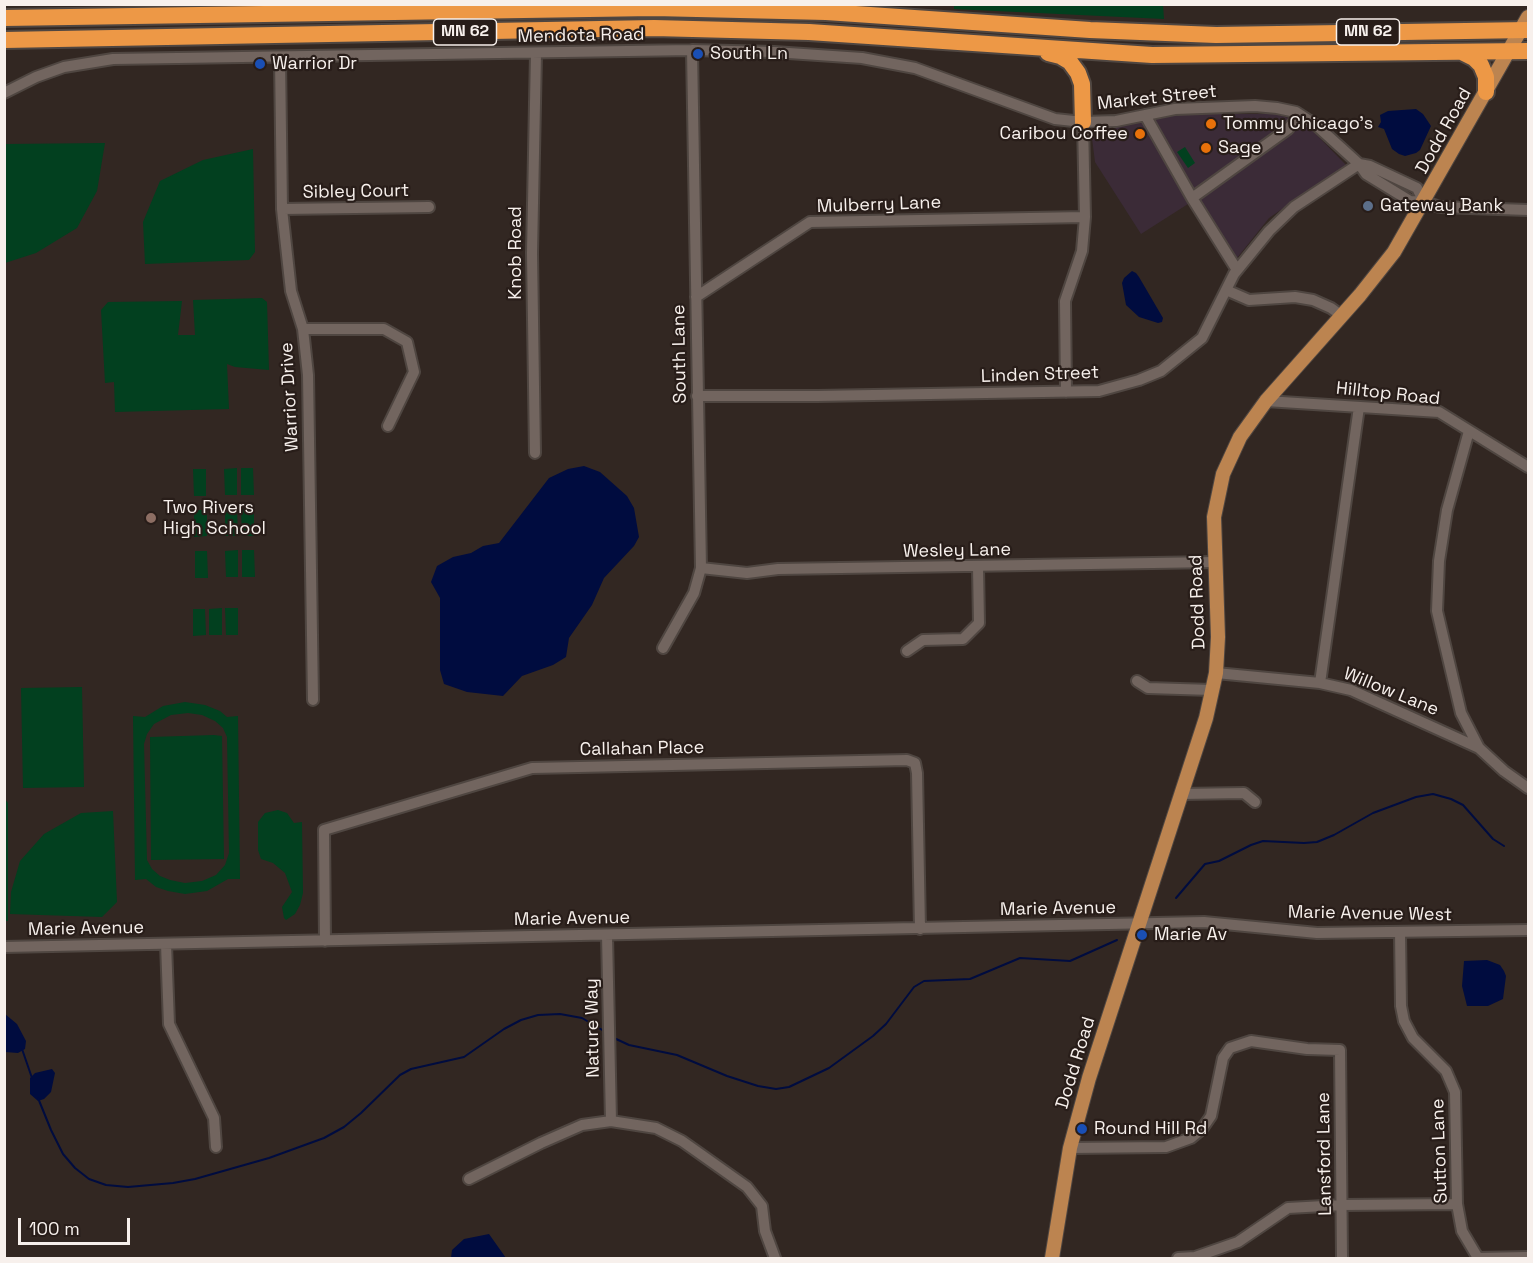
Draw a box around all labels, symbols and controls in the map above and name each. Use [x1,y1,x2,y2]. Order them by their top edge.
road number: MN 62 [434,19,496,45]
road number: MN 62 [1336,19,1400,45]
street label: Mendota Road [517,24,645,48]
place label: South Ln [710,43,788,65]
marker: South Ln [691,47,705,61]
place label: Warrior Dr [272,53,357,75]
marker: Warrior Dr [253,57,267,71]
street label: Market Street [1096,81,1218,115]
street label: Dodd Road [1412,84,1476,178]
place label: Tommy Chicago's [1223,113,1373,135]
marker: Tommy Chicago's [1204,117,1218,131]
place label: Caribou Coffee [1000,123,1128,145]
marker: Caribou Coffee [1133,127,1147,141]
place label: Sage [1218,137,1261,159]
marker: Sage [1199,141,1213,155]
street label: Sibley Court [303,180,409,204]
street label: Mulberry Lane [816,192,942,218]
place label: Gateway Bank [1380,195,1503,217]
marker: Gateway Bank [1361,199,1375,213]
street label: Knob Road [505,206,527,300]
street label: South Lane [668,304,692,404]
street label: Warrior Drive [276,342,304,452]
street label: Linden Street [981,362,1099,388]
street label: Hilltop Road [1335,378,1441,410]
place label: Two Rivers High School [163,497,266,540]
marker: Two Rivers High School [144,511,158,525]
street label: Wesley Lane [903,539,1011,563]
street label: Dodd Road [1186,554,1210,650]
street label: Willow Lane [1340,663,1442,721]
street label: Callahan Place [579,737,705,761]
street label: Marie Avenue [1000,897,1116,921]
street label: Marie Avenue West [1288,902,1452,926]
street label: Marie Avenue [514,907,630,931]
street label: Marie Avenue [28,917,144,941]
place label: Marie Av [1154,924,1227,946]
marker: Marie Av [1135,928,1149,942]
street label: Nature Way [581,978,605,1078]
street label: Dodd Road [1052,1014,1100,1112]
street label: Lansford Lane [1313,1092,1337,1216]
street label: Sutton Lane [1427,1098,1453,1204]
place label: Round Hill Rd [1094,1118,1207,1140]
marker: Round Hill Rd [1075,1122,1089,1136]
scale bar [21,1206,134,1244]
text: 100 m [29,1217,80,1240]

